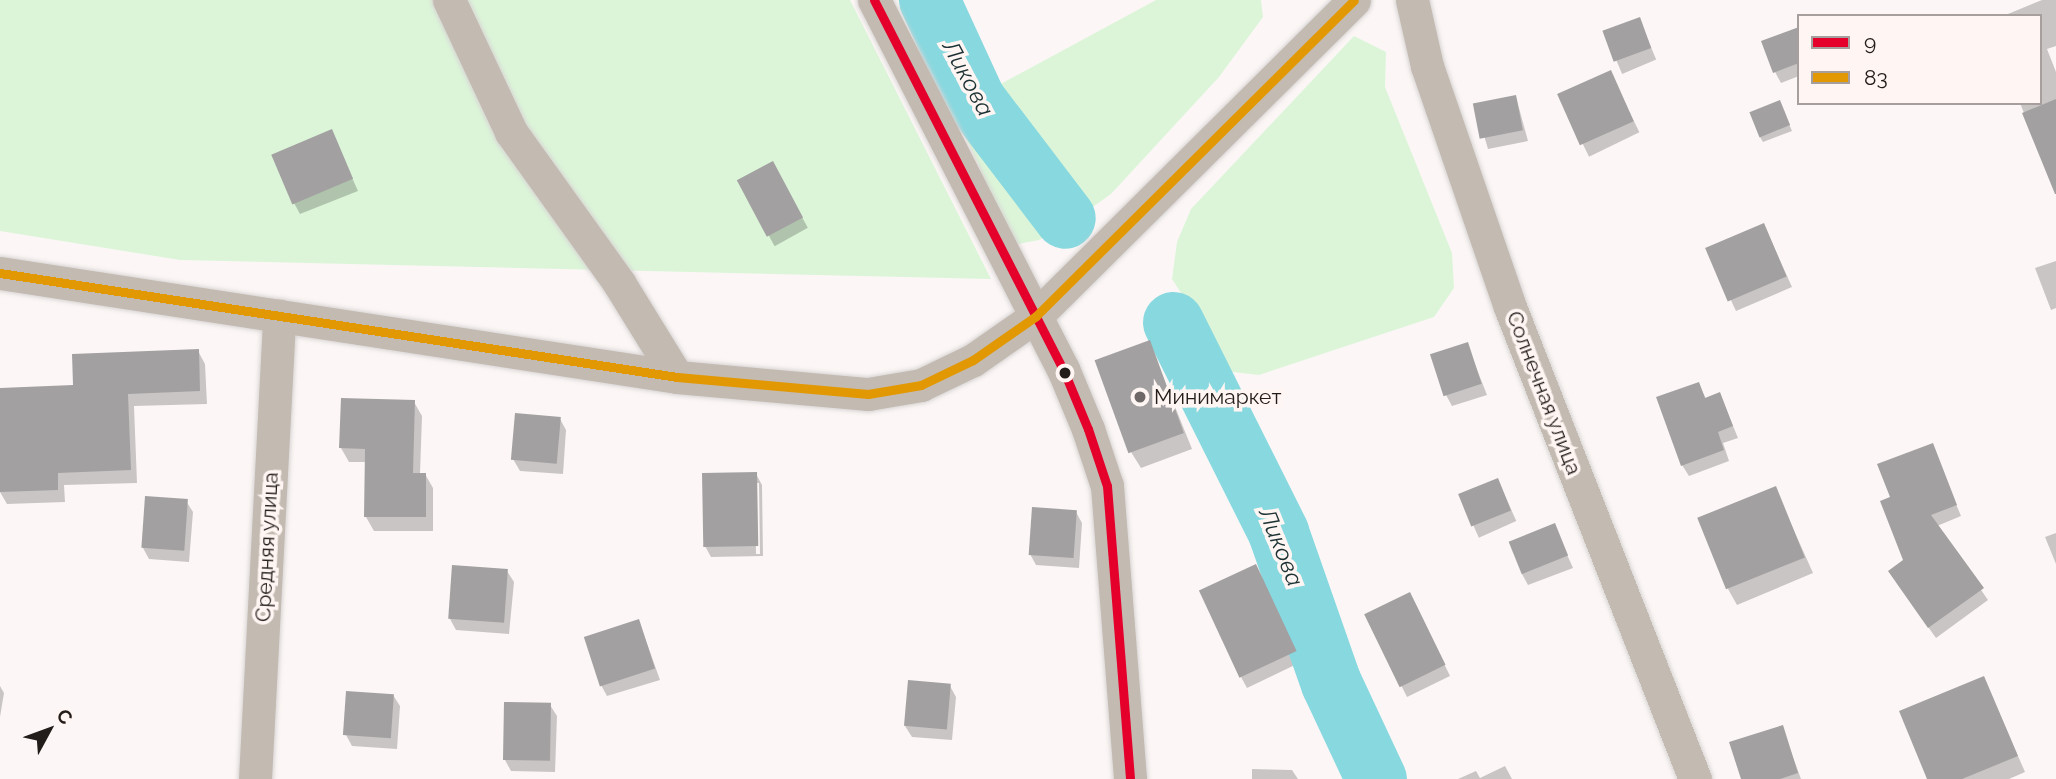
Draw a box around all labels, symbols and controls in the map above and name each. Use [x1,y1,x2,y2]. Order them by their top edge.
legend [1797,14,2042,105]
text: 9 [1864,30,1876,55]
water label: Ликова [937,35,999,121]
text: 83 [1864,65,1888,90]
street label: Солнечная улица [1501,307,1587,479]
unlabelled marker [1058,366,1072,380]
place label: Минимаркет [1154,384,1281,410]
marker: Минимаркет [1132,389,1148,405]
street label: Средняя улица [250,471,284,623]
water label: Ликова [1253,504,1309,590]
north arrow [14,695,84,765]
text: С [52,704,77,728]

